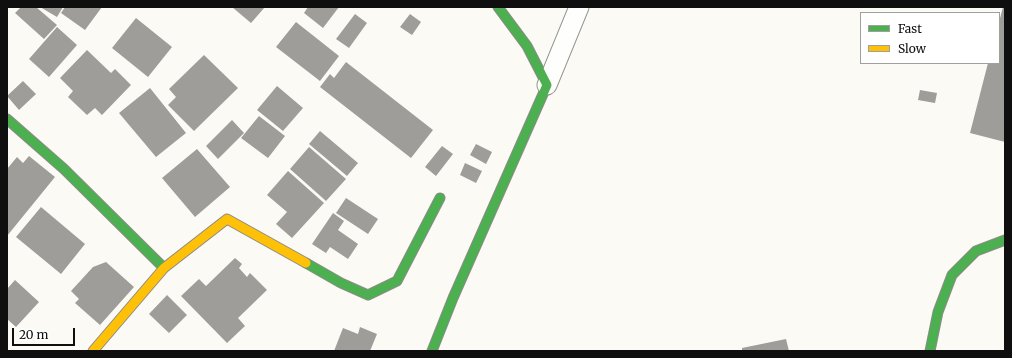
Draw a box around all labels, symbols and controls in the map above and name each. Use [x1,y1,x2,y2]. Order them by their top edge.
legend [860,12,1000,64]
text: Fast [898,21,922,36]
text: Slow [898,41,926,56]
scale bar [14,320,77,346]
text: 20 m [19,327,48,342]

